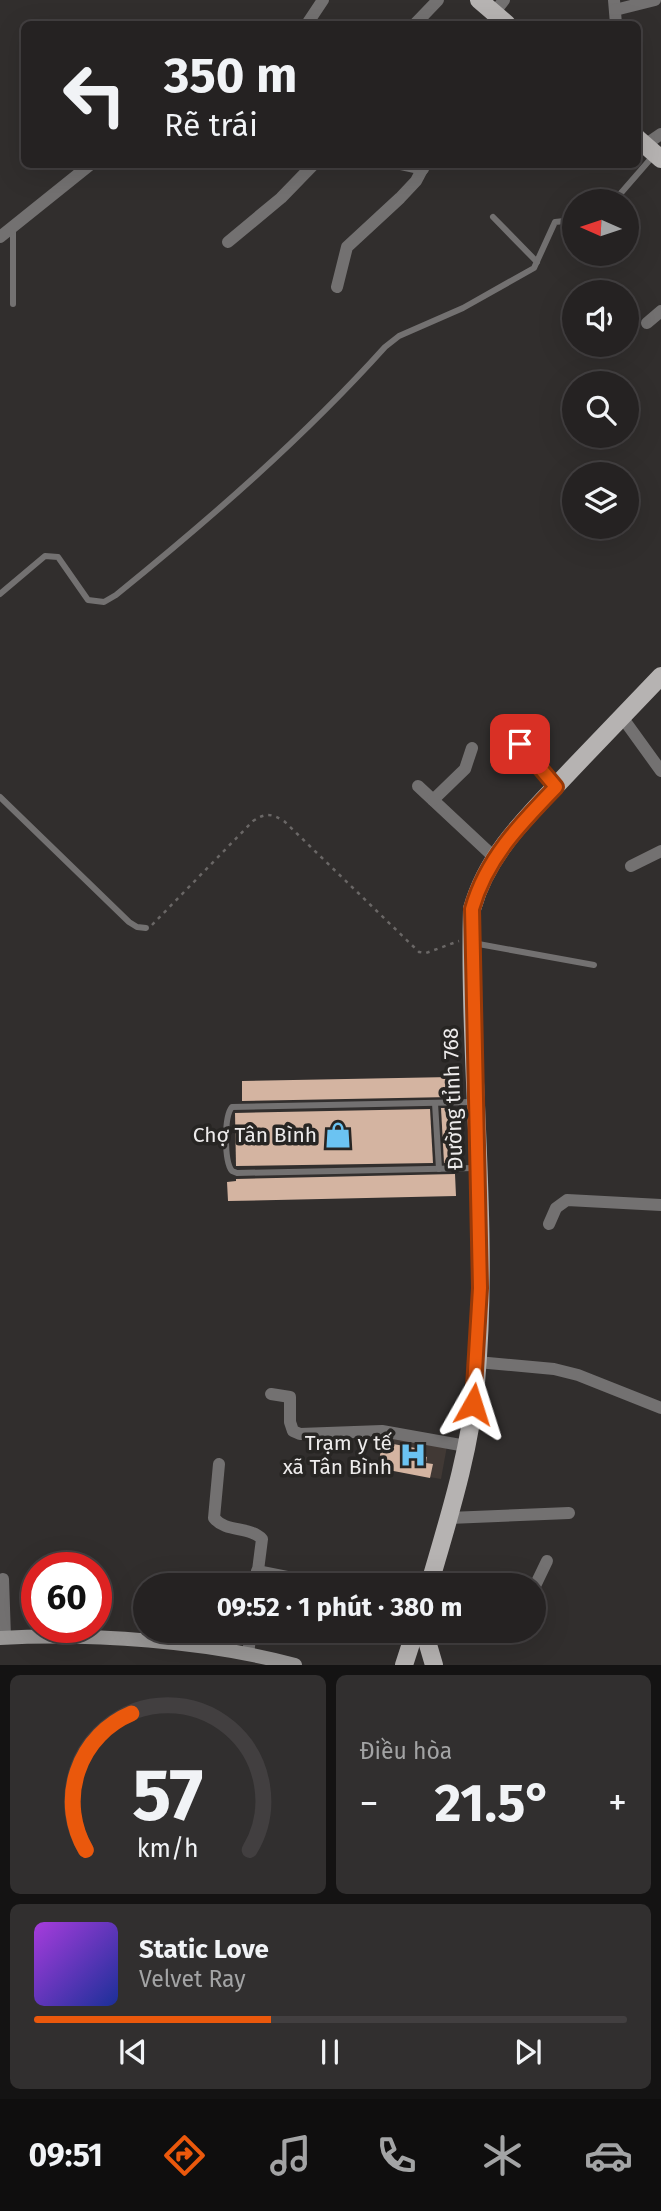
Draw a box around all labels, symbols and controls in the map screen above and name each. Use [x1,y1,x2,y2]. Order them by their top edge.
text: 350 m [164,46,297,105]
icon: left [49,49,140,140]
text: Rẽ trái [164,106,258,144]
north arrow [562,189,639,266]
map controls [562,189,639,539]
button: sound [562,280,639,357]
button: search [562,371,639,448]
button: layers [562,462,639,539]
pin [490,714,550,774]
icon: arrive [501,725,539,763]
street label: Đường tỉnh 768 [438,1027,468,1171]
shop icon: Chợ Tân Bình [323,1120,353,1150]
place label: Chợ Tân Bình [193,1122,317,1148]
position arrow [436,1367,510,1441]
place label: Trạm y tế xã Tân Bình [283,1430,393,1480]
hospital icon: Trạm y tế xã Tân Bình [398,1440,428,1470]
speed limit sign: 60 [21,1552,112,1643]
text: 09:52 · 1 phút · 380 m [217,1592,462,1623]
text: Điều hòa [360,1737,452,1765]
text: 57 [132,1753,203,1840]
text: 21.5° [435,1772,552,1835]
text: − [360,1780,379,1826]
text: + [608,1780,627,1826]
text: km/h [137,1834,199,1864]
text: Static Love [139,1934,269,1965]
text: Velvet Ray [139,1965,246,1993]
icon: previous [114,2033,152,2071]
icon: pause [311,2033,349,2071]
icon: next [509,2033,547,2071]
icon: directions [160,2131,209,2180]
icon: music [266,2131,315,2180]
icon: phone [372,2131,421,2180]
icon: climate [478,2131,527,2180]
icon: car [584,2131,633,2180]
text: 09:51 [28,2136,103,2174]

